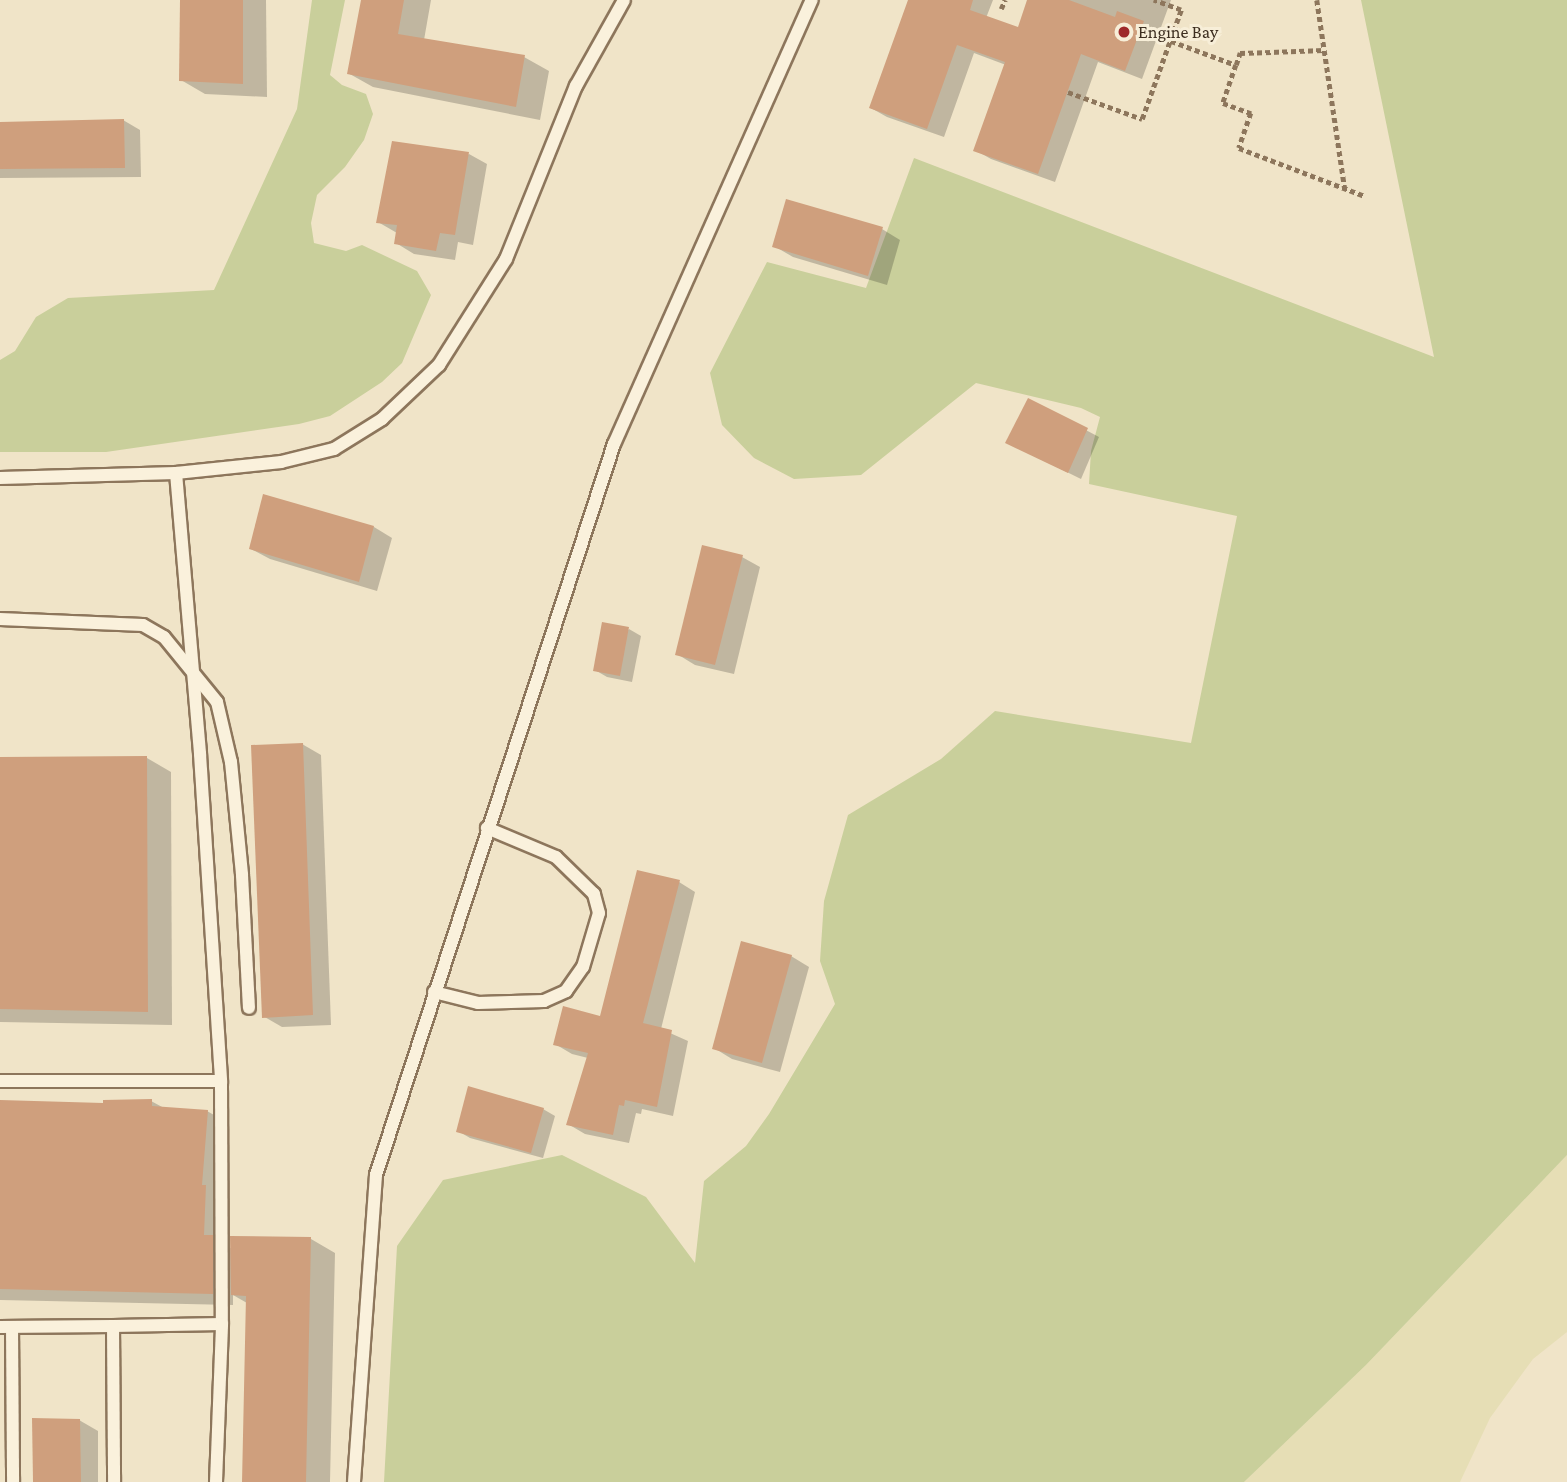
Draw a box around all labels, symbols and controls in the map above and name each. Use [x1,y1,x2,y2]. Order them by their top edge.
place label: Engine Bay [1138,21,1218,43]
marker: Engine Bay [1116,24,1132,40]

